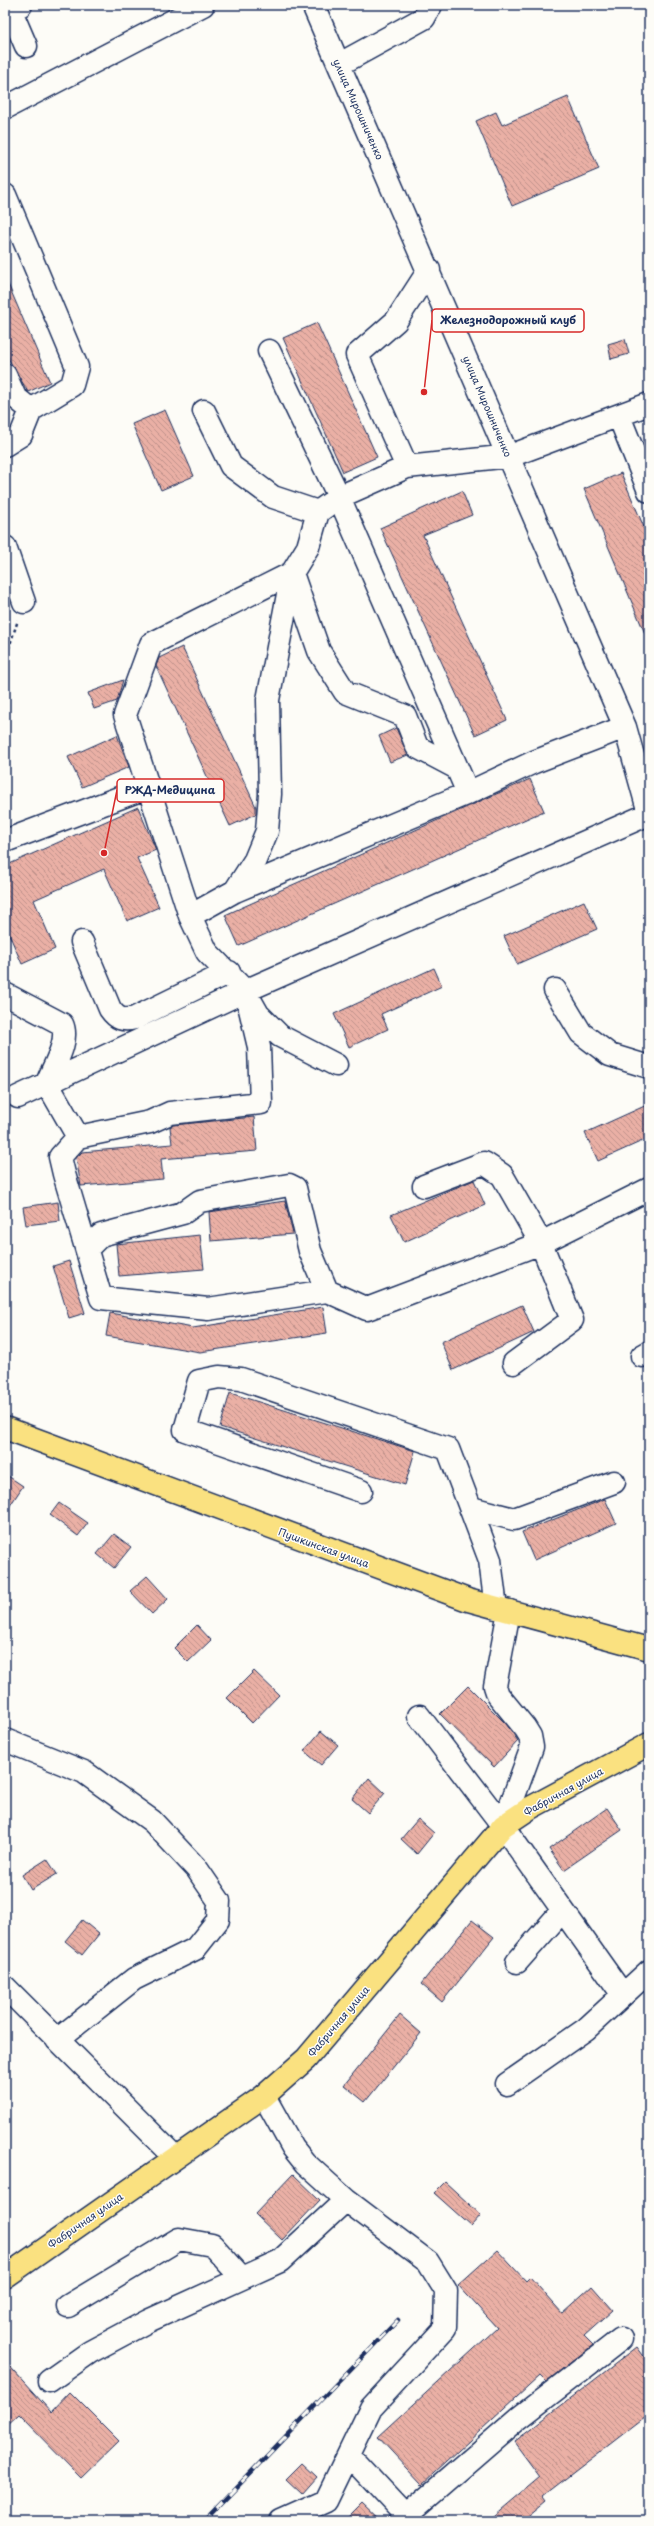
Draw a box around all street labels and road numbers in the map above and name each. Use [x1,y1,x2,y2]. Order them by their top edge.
street label: улица Мирошниченко [330,56,388,162]
street label: улица Мирошниченко [460,353,516,459]
street label: Пушкинская улица [276,1524,372,1572]
street label: Фабричная улица [521,1763,606,1819]
street label: Фабричная улица [304,1982,373,2060]
street label: Фабричная улица [44,2188,126,2252]

